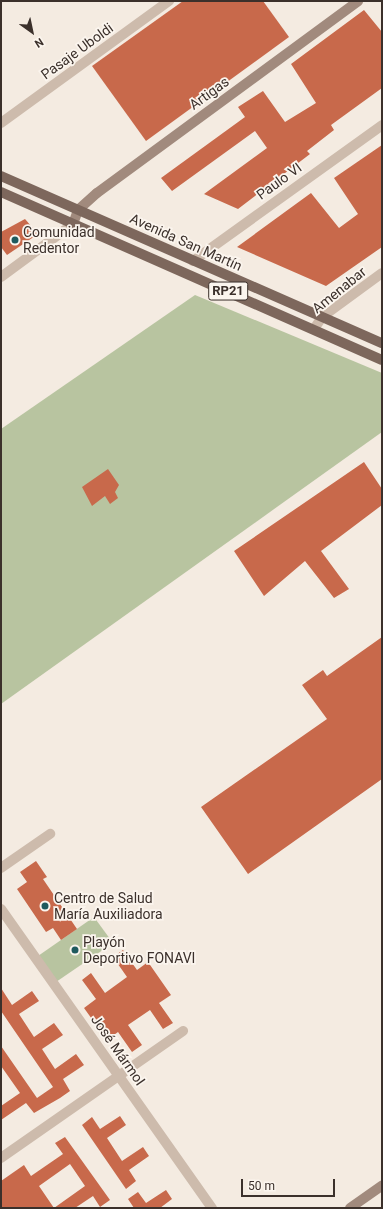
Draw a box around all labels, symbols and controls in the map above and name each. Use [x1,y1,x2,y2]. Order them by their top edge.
north arrow [12,12,52,52]
street label: Pasaje Uboldi [38,19,116,83]
text: N [32,35,46,50]
street label: Artigas [186,73,232,113]
street label: Paulo VI [253,159,305,203]
street label: Avenida San Martín [127,210,245,274]
place label: Comunidad Redentor [23,224,95,256]
marker: Comunidad Redentor [10,235,20,245]
street label: Amenabar [309,263,369,317]
road number: RP21 [208,280,248,302]
place label: Centro de Salud María Auxiliadora [54,890,163,922]
marker: Centro de Salud María Auxiliadora [39,900,51,912]
place label: Playón Deportivo FONAVI [83,934,195,966]
marker: Playón Deportivo FONAVI [70,945,80,955]
street label: José Mármol [88,1012,148,1088]
scale bar [243,1171,337,1197]
text: 50 m [248,1179,275,1193]

